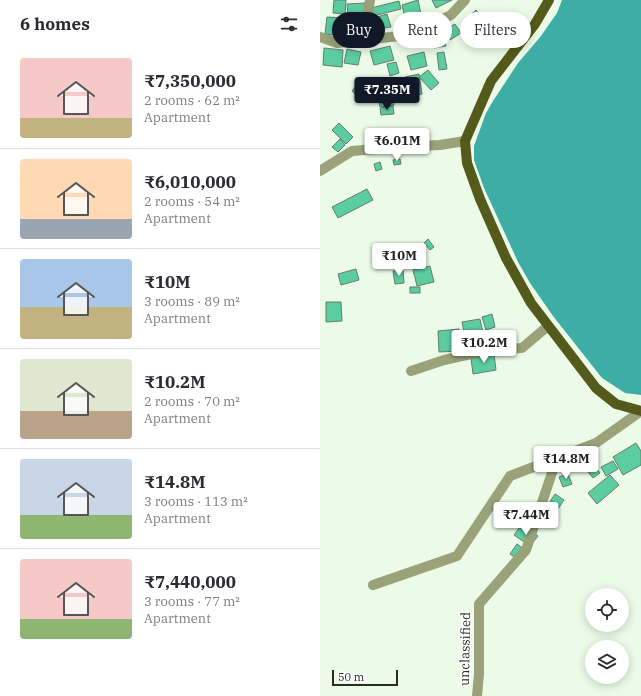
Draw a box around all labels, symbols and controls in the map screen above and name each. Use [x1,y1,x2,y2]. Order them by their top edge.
chip: Buy [332,12,385,48]
chip: Rent [393,12,452,48]
chip: Filters [460,12,531,48]
text: 6 homes [20,13,90,35]
icon: filters [278,13,300,35]
text: ₹7,350,000 [144,70,236,92]
icon: home [52,74,100,122]
pin: ₹7.35M [354,77,420,111]
text: ₹7.35M [363,81,411,98]
text: 2 rooms · 62 m² [144,92,240,109]
text: Apartment [144,109,211,126]
pin: ₹6.01M [364,128,430,162]
text: ₹6.01M [373,132,421,149]
text: ₹6,010,000 [144,171,236,193]
icon: home [52,175,100,223]
text: 2 rooms · 54 m² [144,193,240,210]
text: Apartment [144,210,211,227]
pin: ₹10M [375,243,423,277]
text: ₹10M [381,247,417,264]
text: ₹10M [144,271,191,293]
icon: home [52,275,100,323]
text: 3 rooms · 89 m² [144,293,240,310]
text: Apartment [144,310,211,327]
pin: ₹10.2M [451,330,517,364]
text: ₹10.2M [460,334,508,351]
text: ₹10.2M [144,371,206,393]
icon: home [52,375,100,423]
text: 2 rooms · 70 m² [144,393,240,410]
text: Apartment [144,410,211,427]
pin: ₹14.8M [533,446,599,480]
text: ₹14.8M [542,450,590,467]
text: ₹14.8M [144,471,206,493]
icon: home [52,475,100,523]
text: 3 rooms · 113 m² [144,493,248,510]
pin: ₹7.44M [493,502,559,536]
text: ₹7.44M [502,506,550,523]
text: Apartment [144,510,211,527]
text: ₹7,440,000 [144,571,236,593]
icon: home [52,575,100,623]
map controls [585,588,629,684]
button: locate [585,588,629,632]
text: 3 rooms · 77 m² [144,593,240,610]
text: Apartment [144,610,211,627]
street label: unclassified [456,612,474,686]
button: layers [585,640,629,684]
scale bar [332,668,398,687]
text: 50 m [338,670,364,684]

